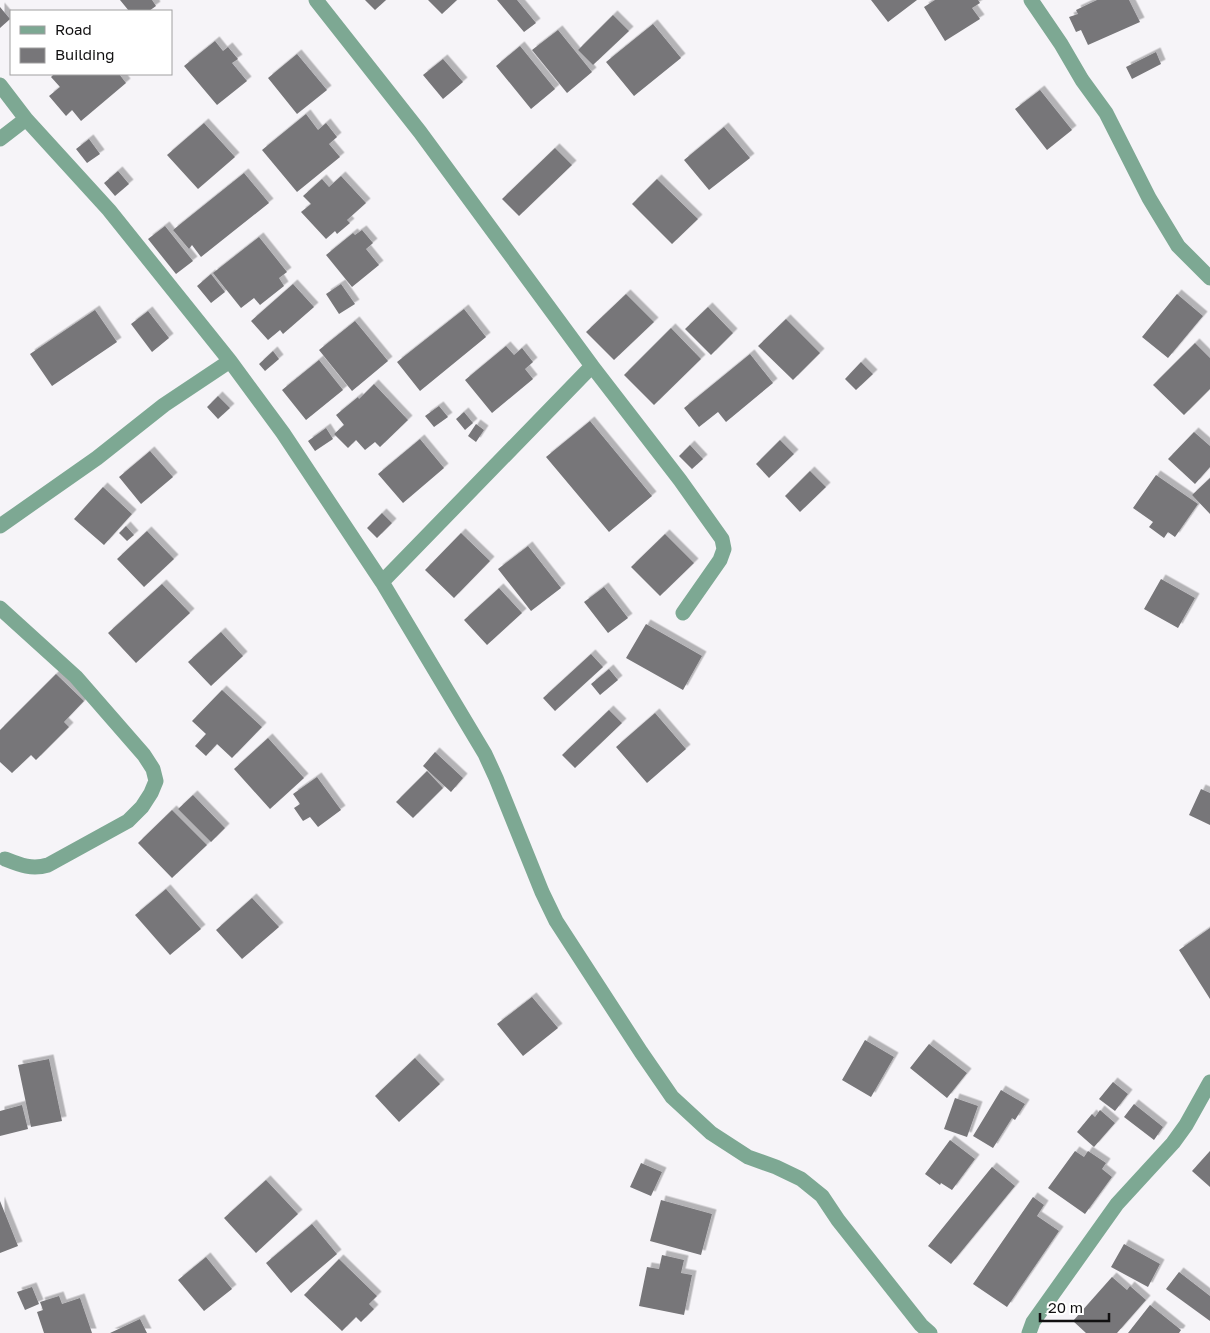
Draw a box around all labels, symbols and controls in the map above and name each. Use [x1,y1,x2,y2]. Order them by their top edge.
legend [10,10,172,75]
text: Road [55,20,92,38]
text: Building [55,45,115,63]
scale bar [1040,1290,1109,1322]
text: 20 m [1048,1298,1083,1316]

